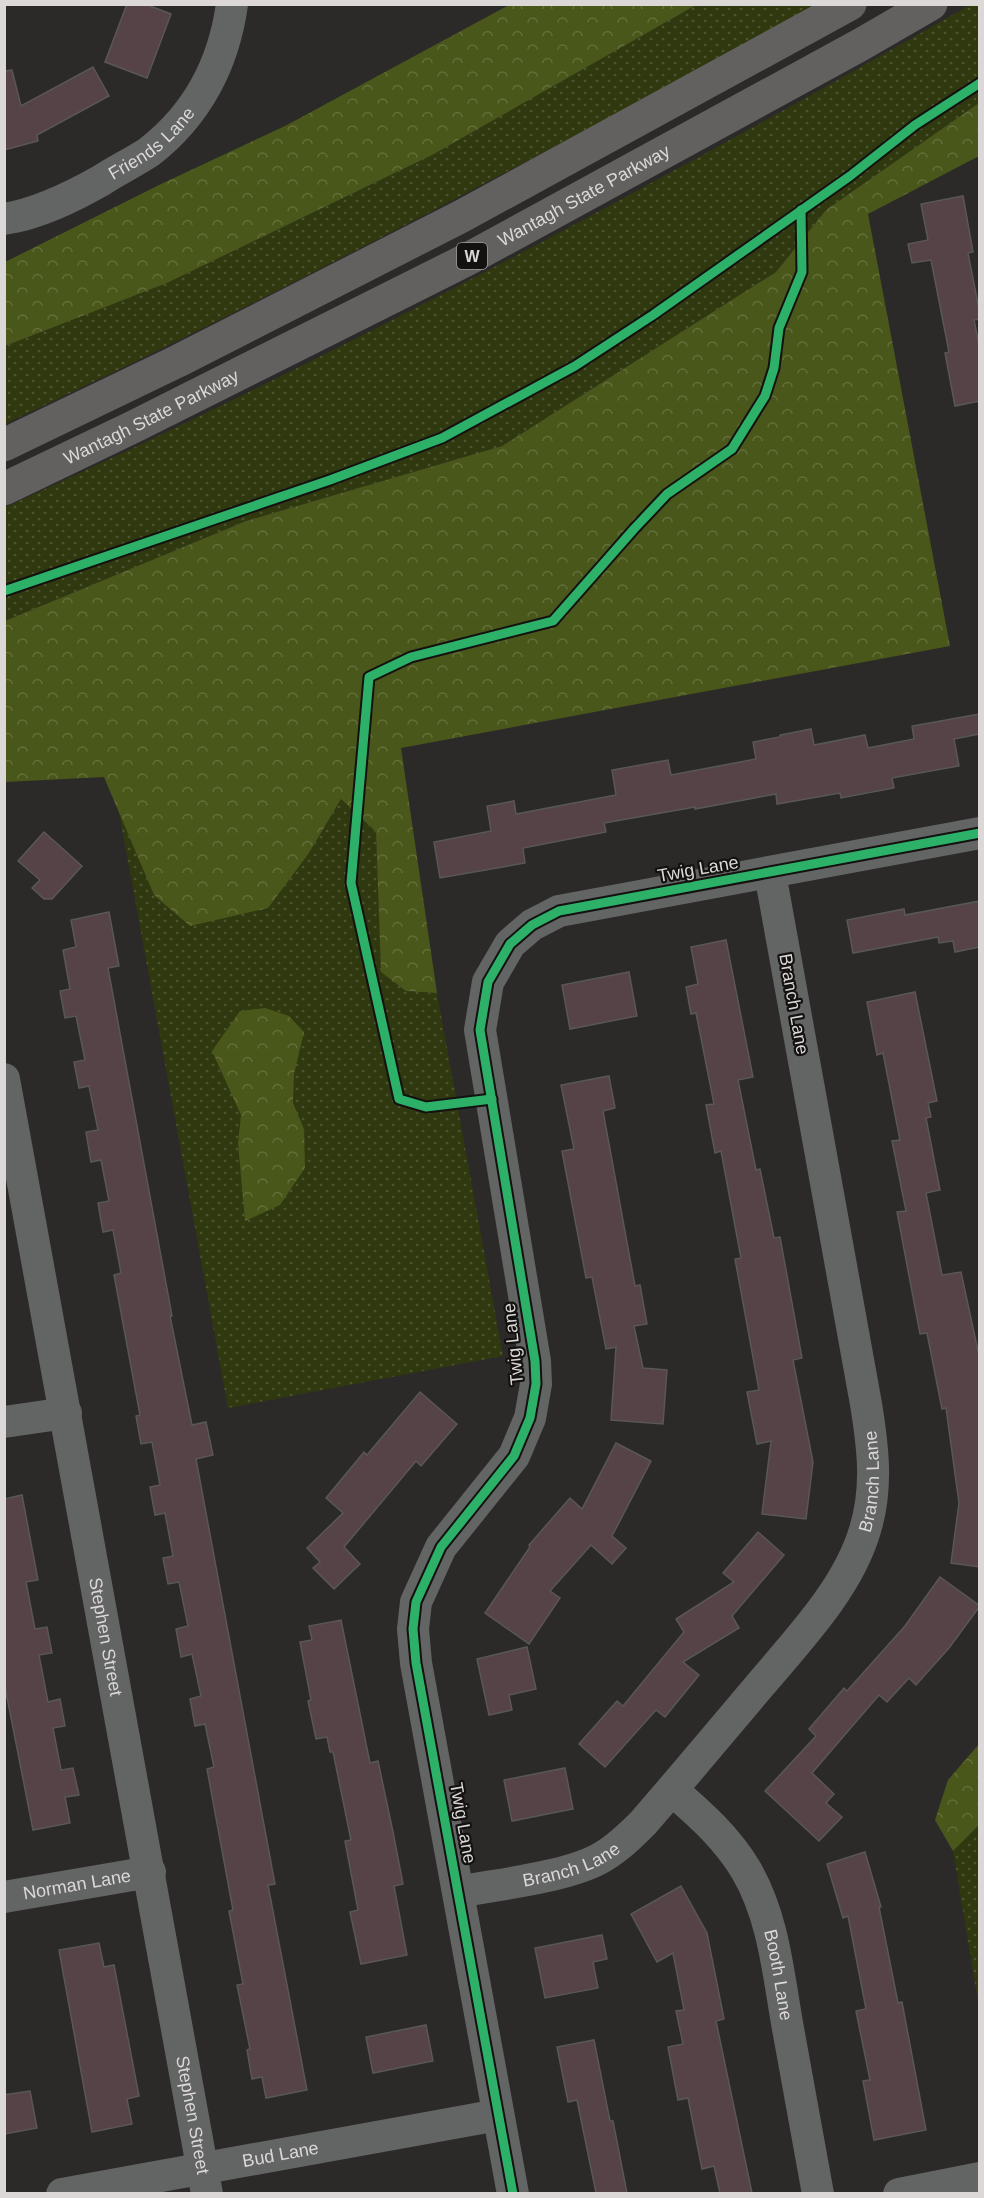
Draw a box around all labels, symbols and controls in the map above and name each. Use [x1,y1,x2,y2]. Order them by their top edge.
street label: Friends Lane [105,103,199,184]
street label: Wantagh State Parkway [495,141,673,251]
road number: W [457,243,487,269]
street label: Wantagh State Parkway [61,366,242,469]
street label: Twig Lane [656,852,740,886]
street label: Branch Lane [775,952,813,1056]
street label: Twig Lane [499,1302,527,1386]
street label: Branch Lane [855,1430,883,1535]
street label: Stephen Street [85,1576,126,1698]
street label: Twig Lane [446,1781,480,1865]
street label: Branch Lane [521,1838,624,1891]
street label: Norman Lane [21,1865,132,1904]
street label: Booth Lane [760,1927,796,2022]
street label: Stephen Street [172,2054,213,2176]
street label: Bud Lane [241,2138,320,2171]

